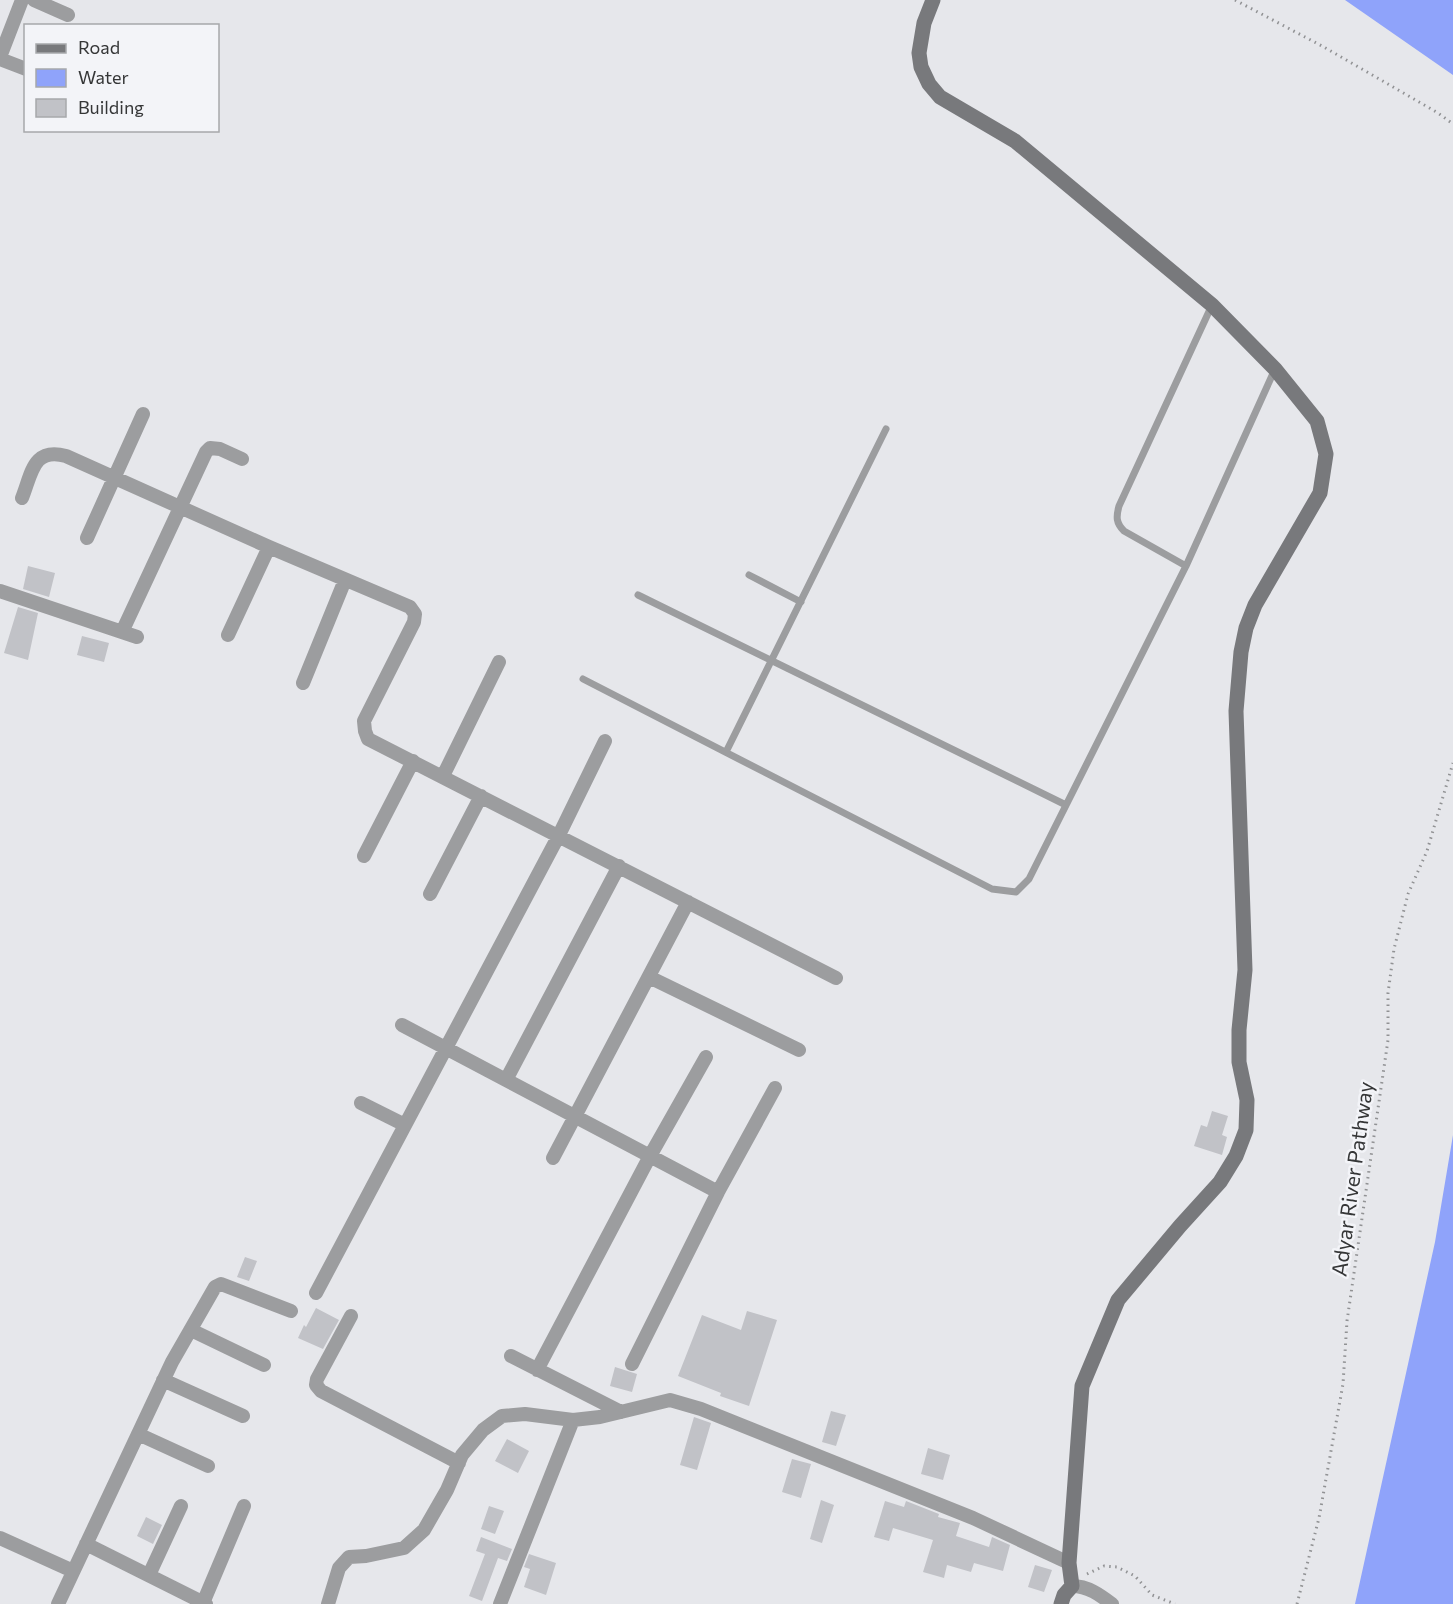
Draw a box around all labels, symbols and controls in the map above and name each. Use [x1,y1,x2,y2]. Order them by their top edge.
legend [24,24,219,132]
text: Road [78,36,120,58]
text: Water [78,66,129,88]
text: Building [78,96,144,118]
street label: Adyar River Pathway [1325,1080,1378,1278]

